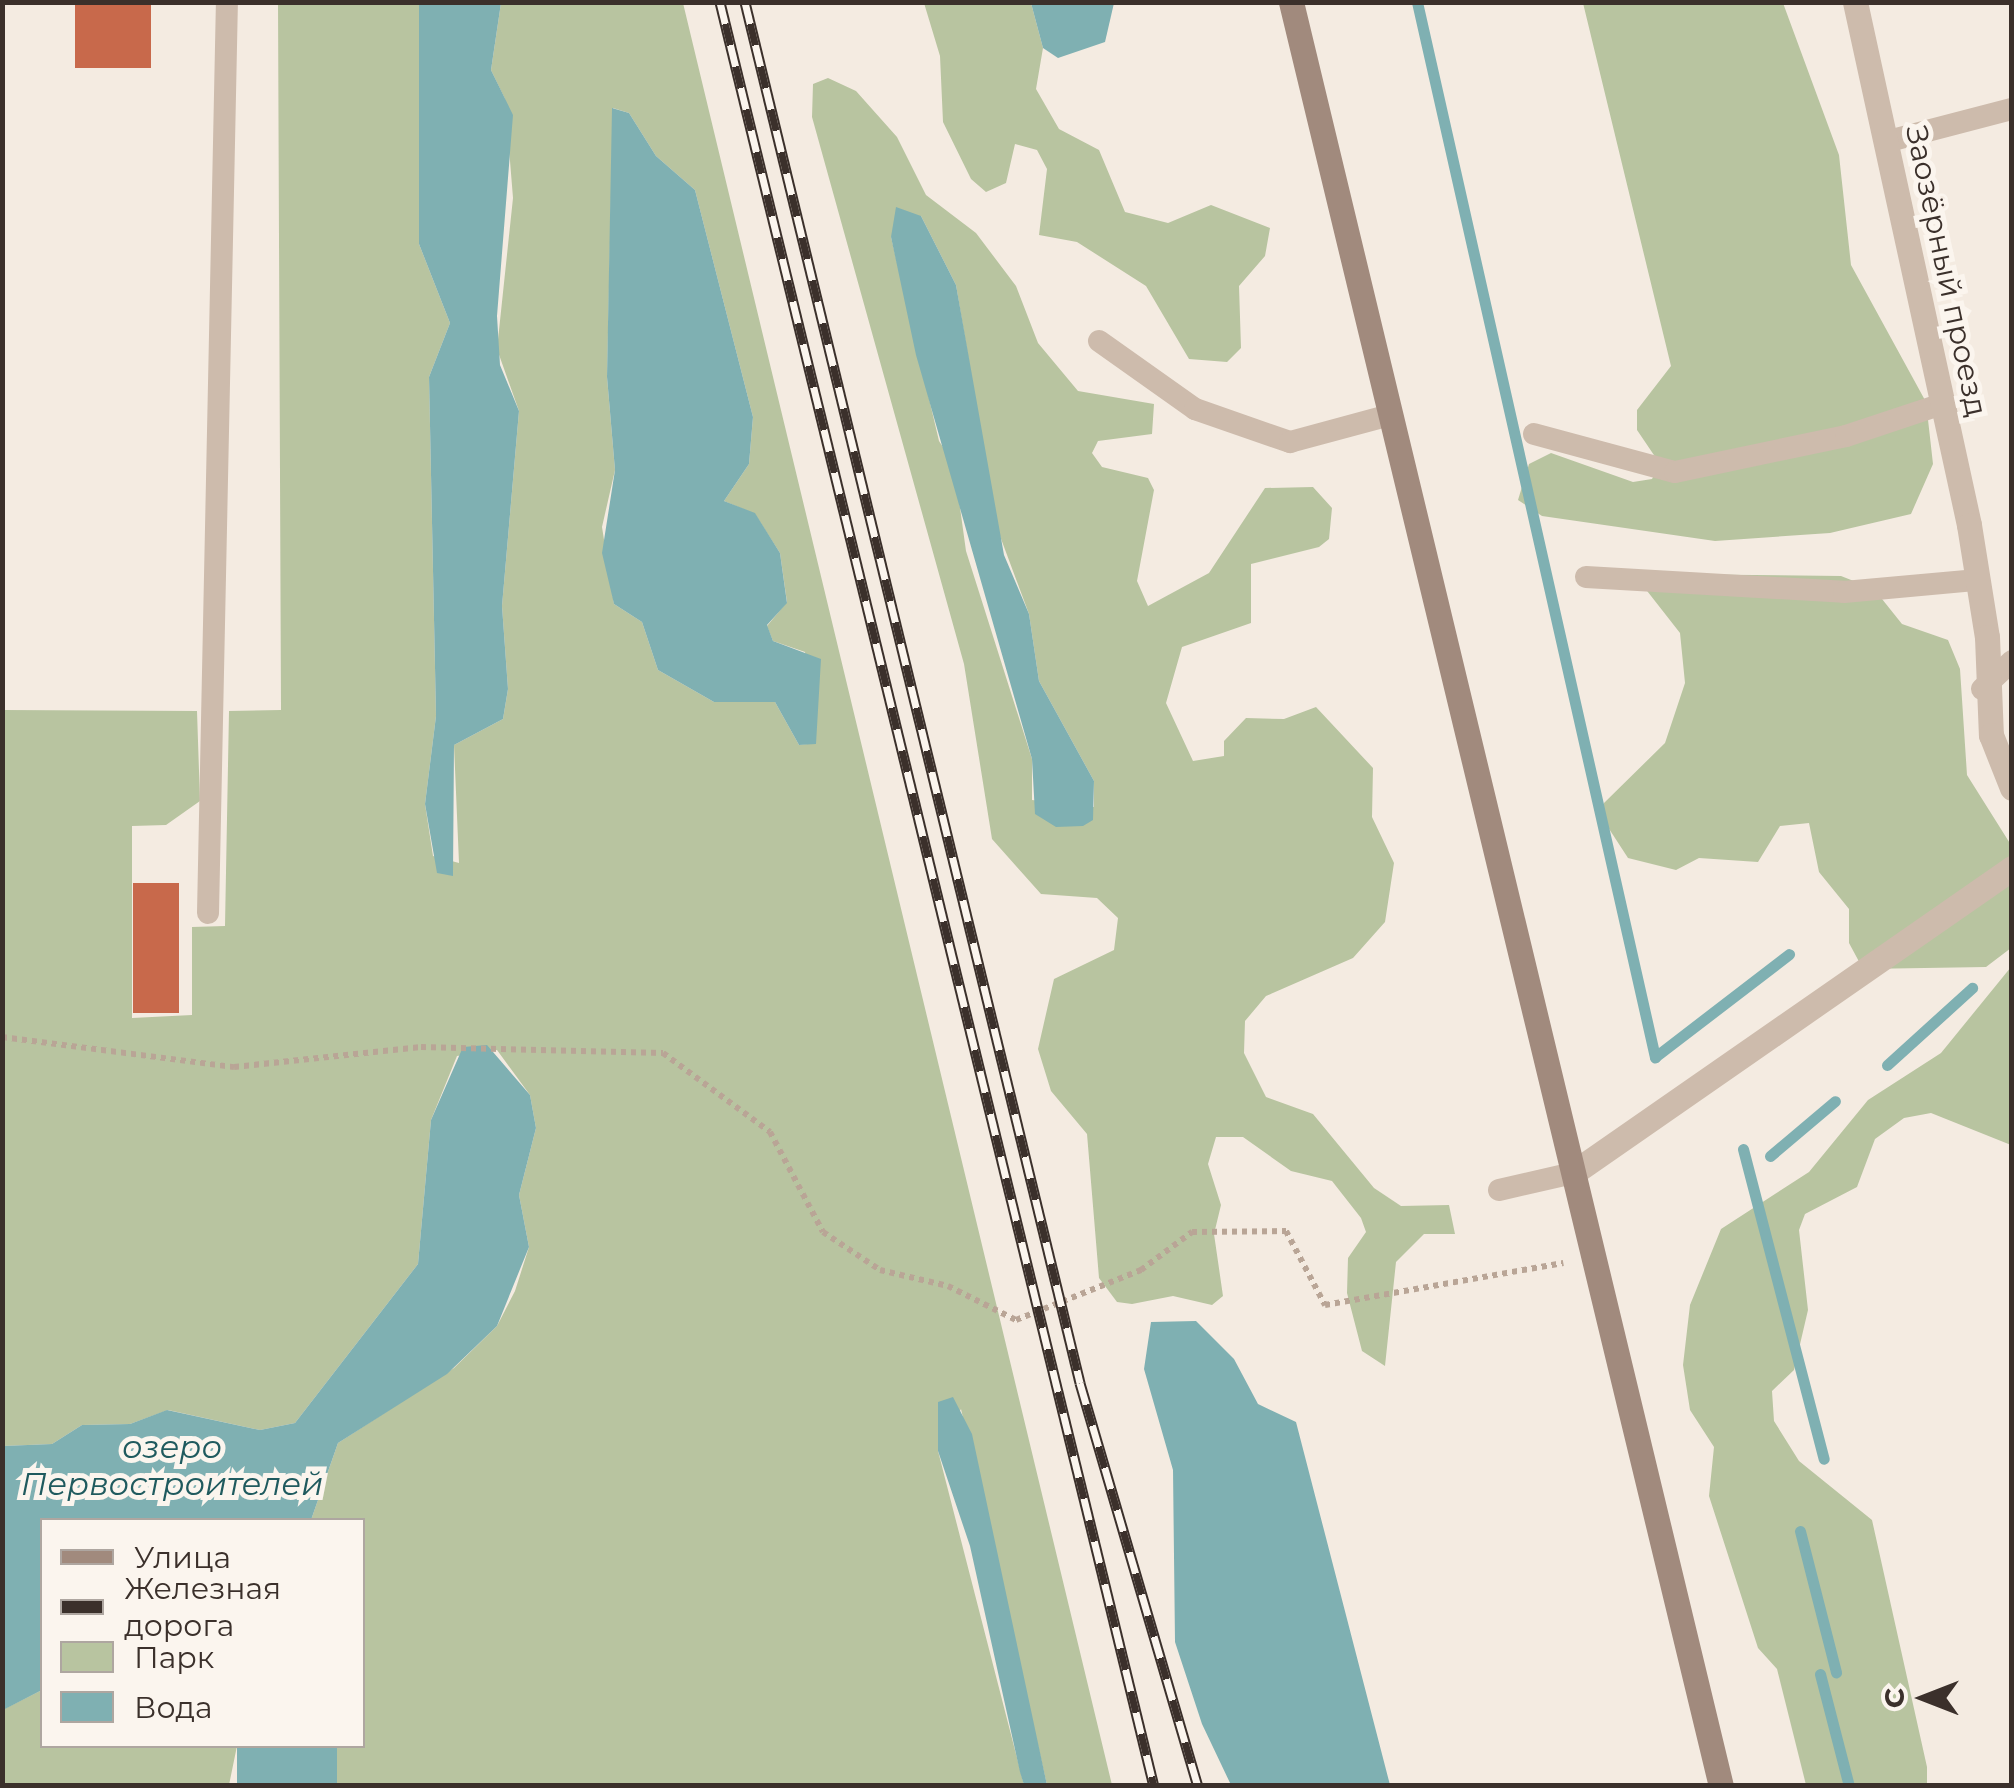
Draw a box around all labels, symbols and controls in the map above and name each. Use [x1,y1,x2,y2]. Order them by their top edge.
street label: Заозёрный проезд [1898,122,1994,420]
water label: озеро Первостроителей [21,1429,323,1504]
legend [40,1518,365,1748]
text: Улица [134,1539,231,1576]
text: Железная дорога [124,1570,281,1644]
text: Парк [134,1639,214,1676]
north arrow [1874,1648,1974,1748]
text: С [1877,1688,1911,1708]
text: Вода [134,1689,213,1726]

